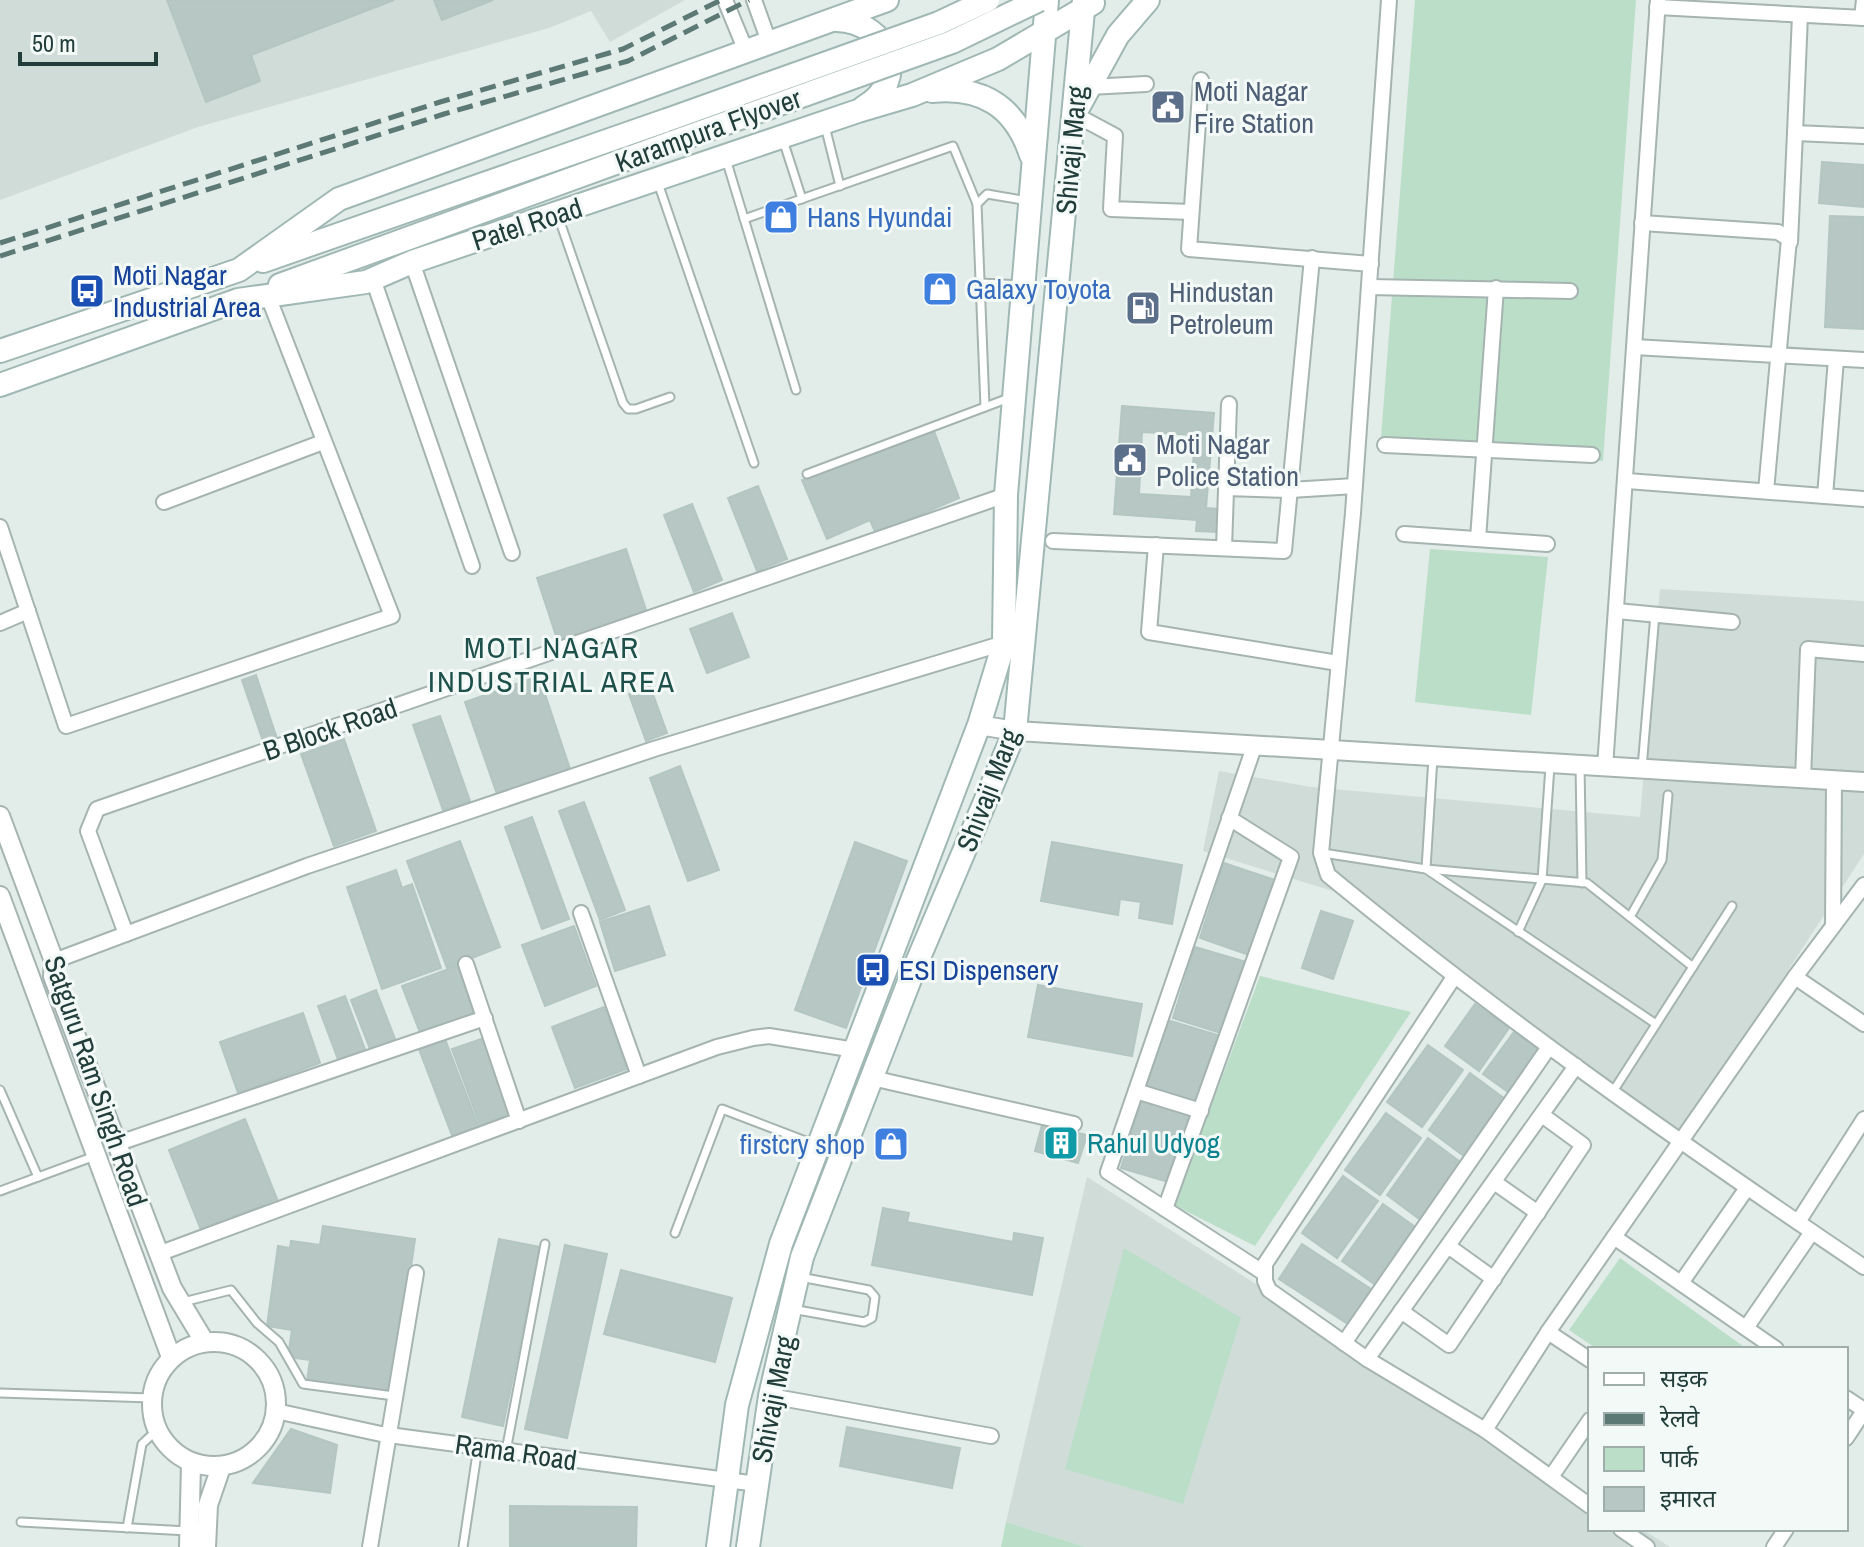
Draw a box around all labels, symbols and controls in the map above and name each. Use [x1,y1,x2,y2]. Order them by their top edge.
scale bar [20,16,156,66]
text: 50 m [32,27,76,59]
place label: Moti Nagar Fire Station [1194,72,1314,142]
street label: Karampura Flyover [610,79,807,181]
street label: Shivaji Marg [1046,84,1096,216]
public building icon: Moti Nagar Fire Station [1149,88,1187,126]
street label: Patel Road [467,188,587,260]
shop icon: Hans Hyundai [762,198,800,236]
place label: Hans Hyundai [807,198,953,236]
place label: Moti Nagar Industrial Area [113,256,261,326]
shop icon: Galaxy Toyota [921,270,959,308]
place label: Galaxy Toyota [966,270,1111,308]
bus stop icon: Moti Nagar Industrial Area [68,272,106,310]
place label: Hindustan Petroleum [1169,273,1274,343]
fuel station icon: Hindustan Petroleum [1124,289,1162,327]
place label: Moti Nagar Police Station [1156,425,1299,495]
public building icon: Moti Nagar Police Station [1111,441,1149,479]
district label: MOTI NAGAR INDUSTRIAL AREA [428,627,676,701]
street label: B Block Road [258,688,402,770]
street label: Shivaji Marg [947,723,1029,857]
street label: Satguru Ram Singh Road [35,951,157,1211]
bus stop icon: ESI Dispensery [854,951,892,989]
place label: ESI Dispensery [899,951,1059,989]
building icon: Rahul Udyog [1042,1124,1080,1162]
place label: Rahul Udyog [1087,1124,1220,1162]
place label: firstcry shop [740,1125,865,1163]
shop icon: firstcry shop [872,1125,910,1163]
street label: Shivaji Marg [742,1332,804,1466]
legend [1588,1347,1848,1531]
text: सड़क [1660,1362,1708,1394]
text: रेलवे [1659,1402,1700,1434]
street label: Rama Road [453,1425,579,1479]
text: पार्क [1660,1442,1699,1474]
text: इमारत [1660,1482,1717,1514]

